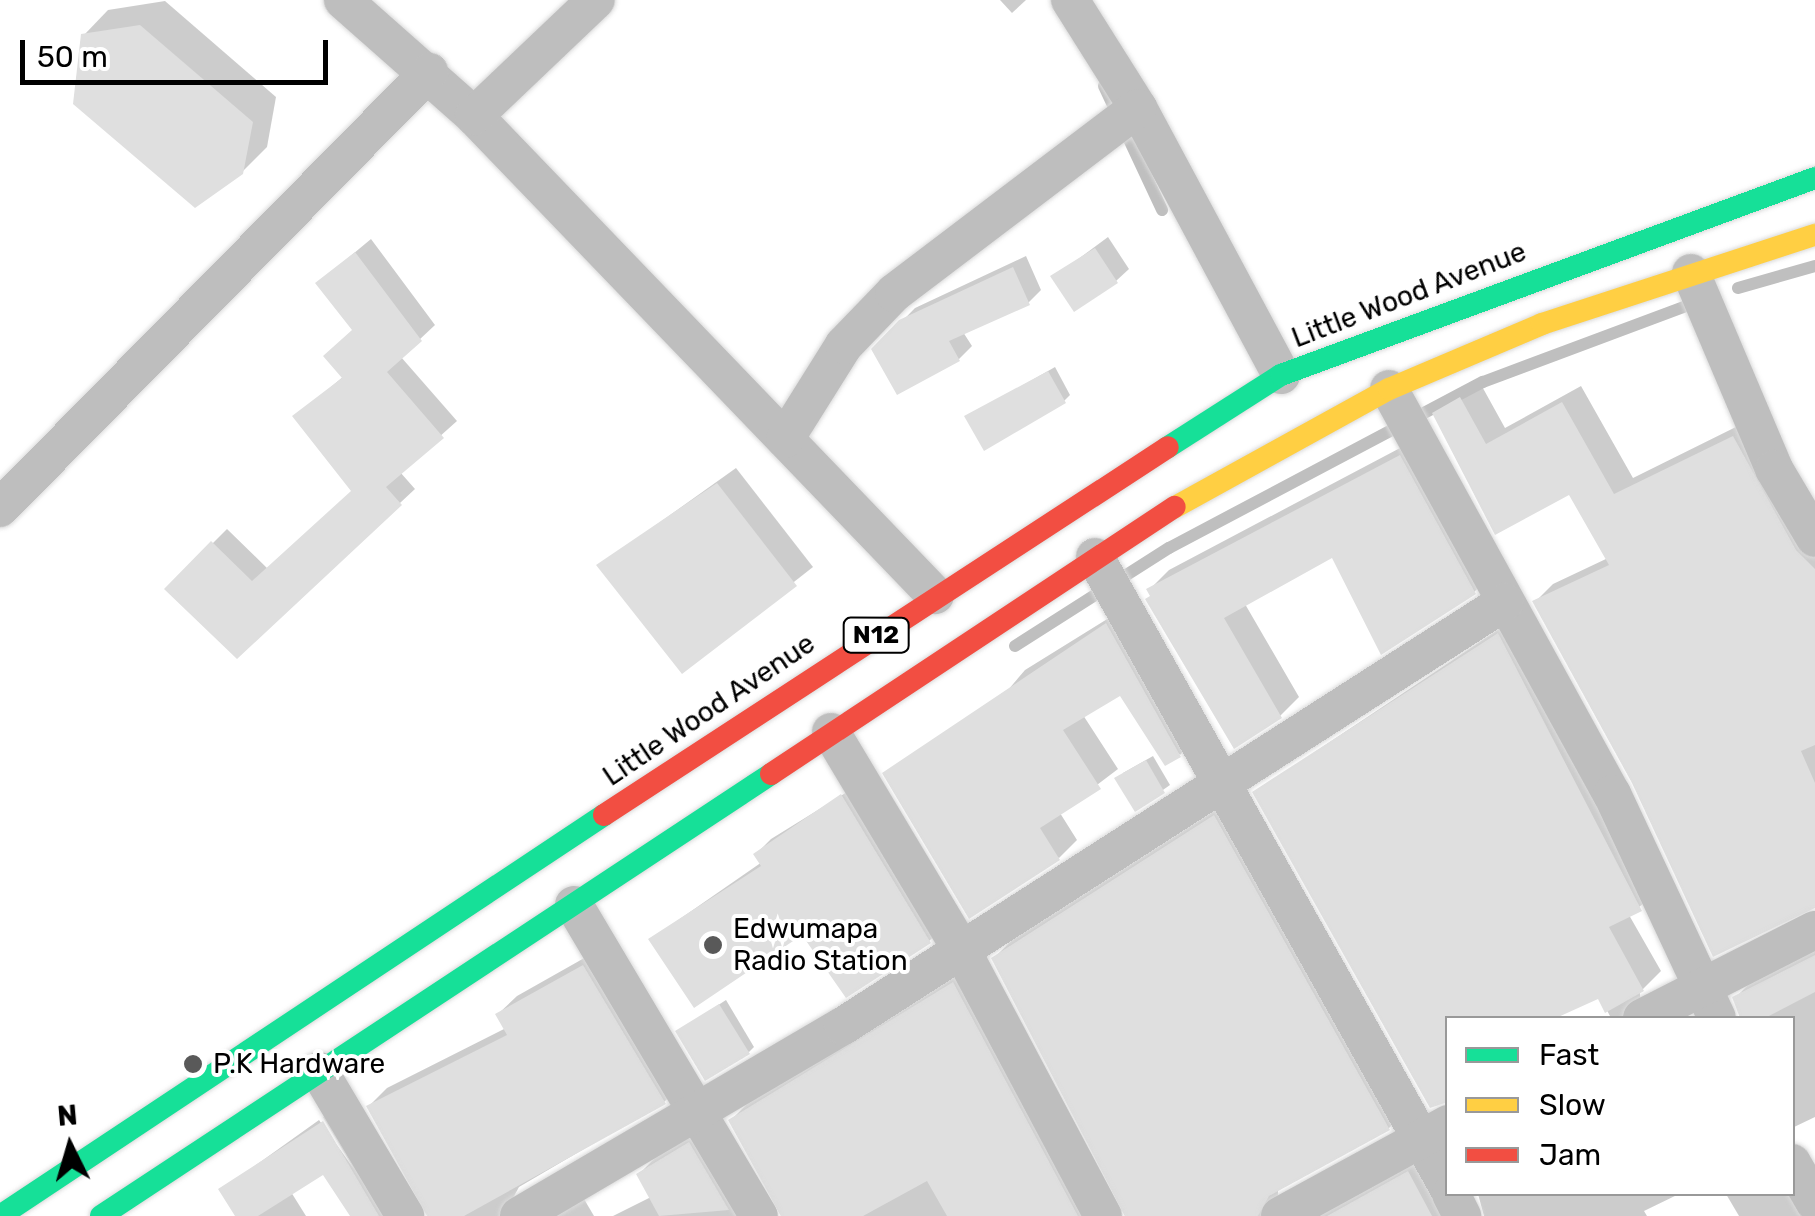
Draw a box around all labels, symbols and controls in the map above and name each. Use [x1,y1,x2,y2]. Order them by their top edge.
scale bar [25,20,332,82]
text: 50 m [37,39,108,75]
street label: Little Wood Avenue [1287,235,1531,355]
road number: N12 [841,615,911,655]
street label: Little Wood Avenue [596,626,822,794]
place label: Edwumapa Radio Station [733,912,908,978]
marker: Edwumapa Radio Station [702,934,724,956]
legend [1445,1016,1795,1196]
text: Fast [1539,1037,1599,1073]
place label: P.K Hardware [213,1047,385,1081]
marker: P.K Hardware [182,1053,204,1075]
text: Slow [1539,1087,1606,1123]
north arrow [20,1096,120,1196]
text: N [56,1098,79,1133]
text: Jam [1539,1137,1601,1173]

